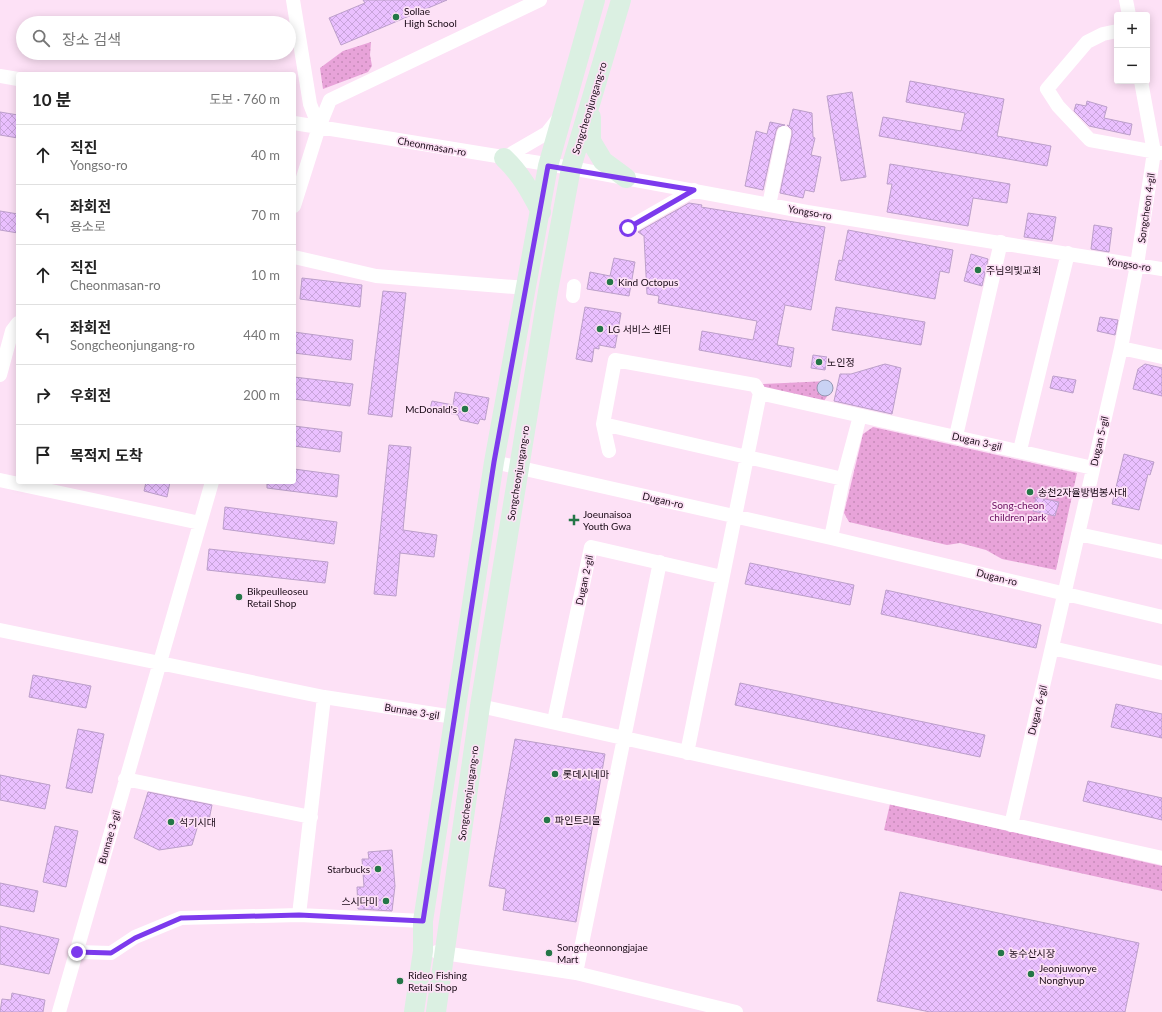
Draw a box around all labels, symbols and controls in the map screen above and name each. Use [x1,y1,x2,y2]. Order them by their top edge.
place label: Sollae High School [404,5,457,29]
marker: Sollae High School [391,12,401,22]
map controls [1114,12,1150,84]
button: + [1114,12,1150,48]
search box [16,16,296,60]
icon: search [30,27,52,49]
text: 장소 검색 [62,30,121,48]
button: − [1114,48,1150,84]
street label: Songcheonjungang-ro [569,60,609,156]
text: 10 분 [32,89,72,110]
text: 도보 · 760 m [209,91,280,107]
street label: Cheonmasan-ro [397,134,468,158]
text: 직진 [70,138,98,156]
icon: ahead [32,144,54,166]
text: 40 m [251,147,280,163]
text: Yongso-ro [70,157,128,173]
street label: Songcheon 4-gil [1135,172,1157,244]
text: 좌회전 [70,197,111,215]
street label: Yongso-ro [787,202,833,222]
icon: left [32,204,54,226]
text: 70 m [251,207,280,223]
text: 용소로 [70,218,106,234]
route start [619,219,637,237]
street label: Yongso-ro [1106,255,1152,273]
text: 직진 [70,258,98,276]
icon: ahead [32,264,54,286]
place label: 주님의빛교회 [986,264,1041,276]
marker: 주님의빛교회 [973,265,983,275]
text: 10 m [251,267,280,283]
place label: Kind Octopus [618,276,678,288]
text: Cheonmasan-ro [70,277,161,293]
marker: Kind Octopus [605,277,615,287]
text: 좌회전 [70,318,111,336]
place label: LG 서비스 센터 [608,323,671,335]
icon: left [32,324,54,346]
marker: LG 서비스 센터 [595,324,605,334]
text: 440 m [243,327,280,343]
text: Songcheonjungang-ro [70,337,195,353]
place label: 노인정 [827,356,855,368]
marker: 노인정 [814,357,824,367]
icon: right [32,384,54,406]
text: 우회전 [70,386,111,404]
text: 200 m [243,387,280,403]
place label: McDonald's [405,403,457,415]
marker: McDonald's [460,404,470,414]
street label: Dugan 5-gil [1087,415,1111,467]
street label: Songcheonjungang-ro [505,424,531,521]
street label: Dugan 3-gil [951,429,1003,453]
icon: arrive [32,444,54,466]
text: 목적지 도착 [70,446,143,464]
place label: 송천2자율방범봉사대 [1038,486,1127,498]
marker: 송천2자율방범봉사대 [1025,487,1035,497]
street label: Dugan-ro [641,489,685,511]
park label: Song-cheon children park [990,499,1047,523]
place label: Joeunaisoa Youth Gwa [583,508,632,532]
marker: Joeunaisoa Youth Gwa [568,514,580,526]
street label: Dugan 2-gil [573,554,595,606]
street label: Dugan-ro [975,566,1019,588]
place label: Bikpeulleoseu Retail Shop [247,585,308,609]
marker: Bikpeulleoseu Retail Shop [234,592,244,602]
street label: Dugan 6-gil [1025,684,1049,736]
street label: Bunnae 3-gil [384,701,440,721]
street label: Songcheonjungang-ro [455,744,481,841]
place label: 롯데시네마 [563,768,610,780]
marker: 롯데시네마 [550,769,560,779]
street label: Bunnae 3-gil [96,809,122,865]
place label: 파인트리몰 [555,814,601,826]
marker: 파인트리몰 [542,815,552,825]
place label: 석기시대 [179,816,216,828]
marker: 석기시대 [166,817,176,827]
place label: Starbucks [327,863,370,875]
marker: Starbucks [373,864,383,874]
place label: 스시다미 [341,895,378,907]
marker: 스시다미 [381,896,391,906]
place label: Songcheonnongjajae Mart [557,941,648,965]
route end [68,943,86,961]
place label: 농수산시장 [1009,947,1055,959]
marker: Songcheonnongjajae Mart [544,948,554,958]
marker: 농수산시장 [996,948,1006,958]
place label: Jeonjuwonye Nonghyup [1039,962,1097,986]
place label: Rideo Fishing Retail Shop [408,969,467,993]
marker: Jeonjuwonye Nonghyup [1026,969,1036,979]
marker: Rideo Fishing Retail Shop [395,976,405,986]

